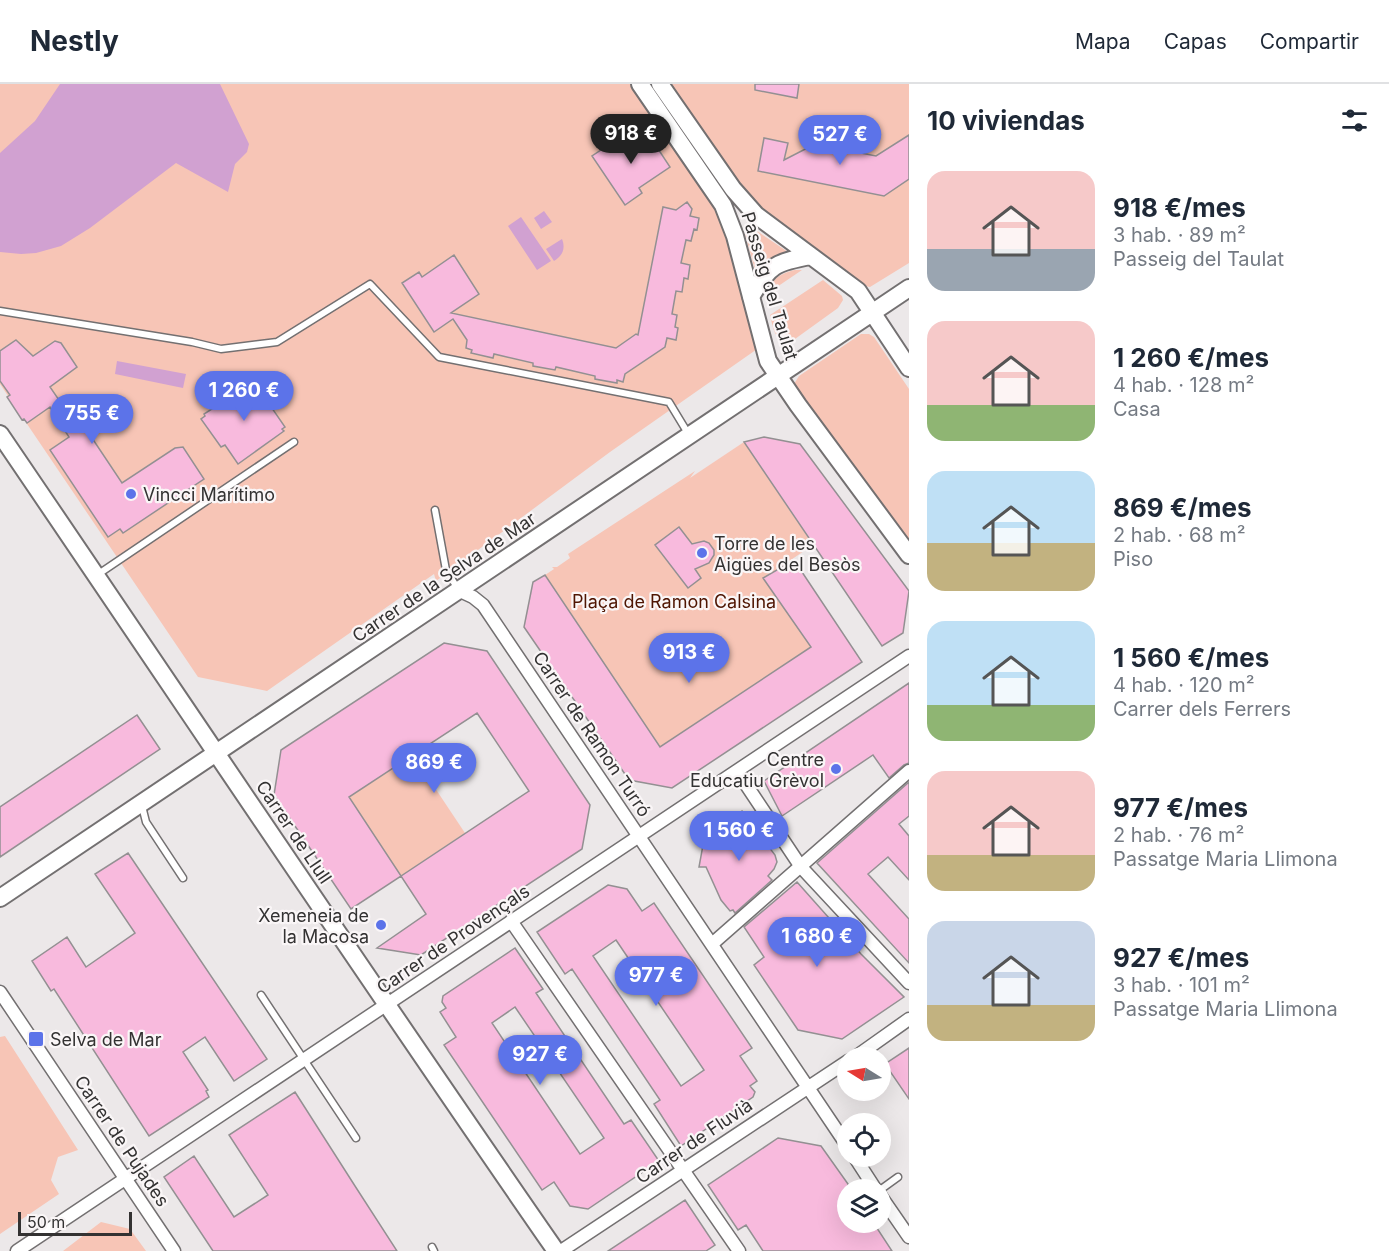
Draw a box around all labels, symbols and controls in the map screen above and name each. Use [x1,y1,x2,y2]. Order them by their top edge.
text: Nestly [30,24,119,58]
text: Mapa [1075,29,1131,54]
text: Capas [1164,29,1227,54]
text: Compartir [1260,29,1359,54]
icon: filters [1338,104,1371,137]
text: 10 viviendas [927,105,1085,136]
pin: 918 € [589,114,673,165]
pin: 527 € [798,115,882,166]
text: 918 € [604,121,658,145]
text: 527 € [812,122,868,146]
text: 918 €/mes [1113,192,1246,223]
icon: home [975,195,1047,267]
street label: Passeig del Taulat [737,209,803,363]
text: 3 hab. · 89 m² [1113,223,1246,247]
text: Passeig del Taulat [1113,247,1284,271]
text: 1 260 €/mes [1113,342,1269,373]
icon: home [975,345,1047,417]
pin: 1 260 € [189,371,299,422]
text: 4 hab. · 128 m² [1113,373,1254,397]
text: 1 260 € [209,378,279,402]
pin: 755 € [50,394,134,445]
text: Casa [1113,397,1161,421]
text: 755 € [64,401,120,425]
place label: Vincci Marítimo [143,484,275,505]
marker: Vincci Marítimo [124,487,138,501]
text: 869 €/mes [1113,492,1252,523]
icon: home [975,495,1047,567]
street label: Carrer de la Selva de Mar [348,508,540,646]
text: 2 hab. · 68 m² [1113,523,1246,547]
place label: Torre de les Aigües del Besòs [714,533,861,575]
marker: Torre de les Aigües del Besòs [695,546,709,560]
text: Piso [1113,547,1153,571]
park label: Plaça de Ramon Calsina [572,591,776,612]
pin: 913 € [647,633,731,684]
text: 913 € [663,640,715,664]
text: 1 560 €/mes [1113,642,1269,673]
icon: home [975,645,1047,717]
street label: Carrer de Ramon Turró [529,647,655,821]
text: 4 hab. · 120 m² [1113,673,1255,697]
text: Carrer dels Ferrers [1113,697,1291,721]
pin: 869 € [392,743,476,794]
place label: Centre Educatiu Grèvol [690,749,824,791]
text: 869 € [405,750,463,774]
marker: Centre Educatiu Grèvol [829,762,843,776]
street label: Carrer de Llull [252,777,336,887]
text: 977 €/mes [1113,792,1248,823]
icon: home [975,795,1047,867]
pin: 1 560 € [684,811,794,862]
text: 1 560 € [703,818,775,842]
text: 2 hab. · 76 m² [1113,823,1244,847]
text: Passatge Maria Llimona [1113,847,1338,871]
street label: Carrer de Provençals [373,880,533,998]
place label: Xemeneia de la Macosa [258,905,369,947]
pin: 1 680 € [762,917,872,968]
marker: Xemeneia de la Macosa [374,918,388,932]
text: 1 680 € [781,924,853,948]
text: 927 €/mes [1113,942,1249,973]
icon: home [975,945,1047,1017]
pin: 977 € [614,956,698,1007]
text: 977 € [629,963,683,987]
text: 3 hab. · 101 m² [1113,973,1250,997]
text: Passatge Maria Llimona [1113,997,1338,1021]
place label: Selva de Mar [50,1029,162,1050]
marker: Selva de Mar [27,1030,45,1048]
pin: 927 € [498,1035,582,1086]
text: 927 € [512,1042,568,1066]
north arrow [837,1047,891,1101]
map controls [837,1047,891,1233]
street label: Carrer de Pujades [70,1072,174,1210]
street label: Carrer de Fluvià [632,1094,756,1188]
button: locate [837,1113,891,1167]
button: layers [837,1179,891,1233]
scale bar [18,1209,132,1236]
text: 50 m [27,1212,65,1232]

